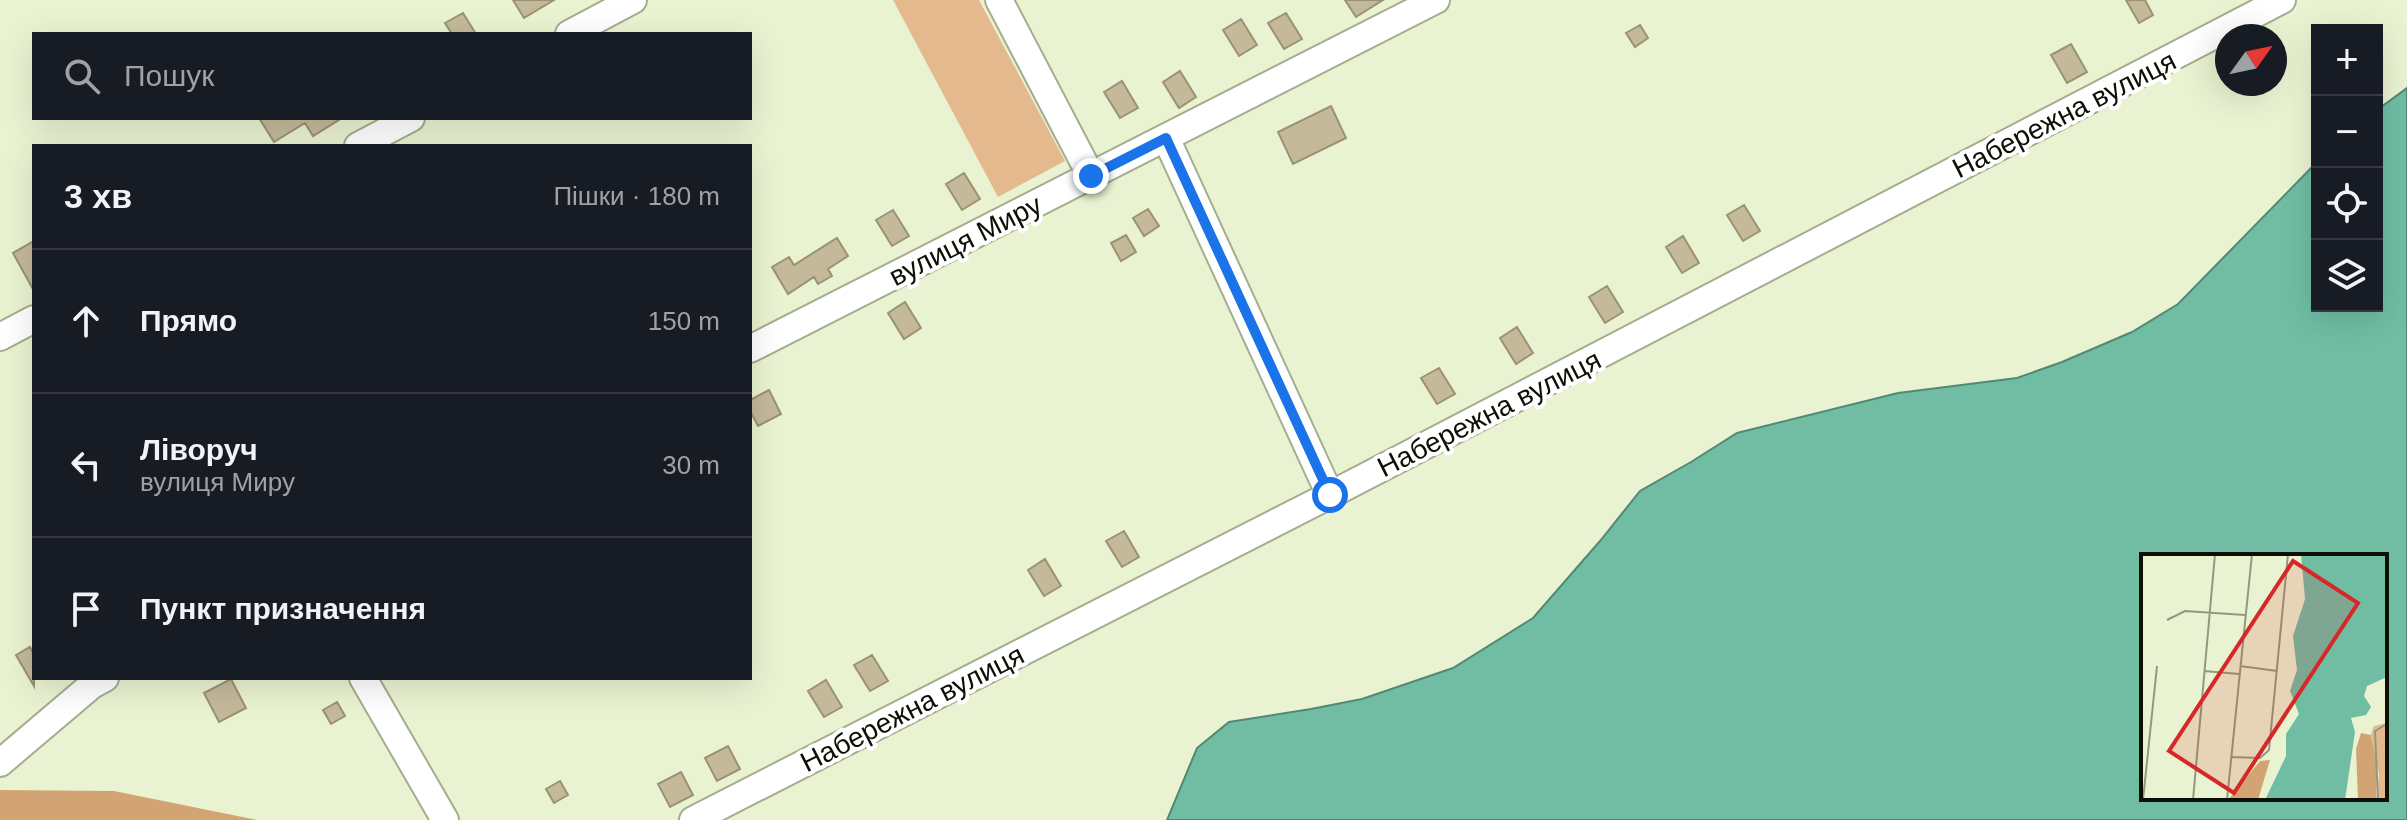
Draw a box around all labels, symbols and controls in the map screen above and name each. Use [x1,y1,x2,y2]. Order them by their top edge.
north arrow [2215,24,2287,96]
map controls [2311,24,2383,312]
button: + [2311,24,2383,96]
search box [32,32,752,120]
street label: Набережна вулиця [1947,45,2181,184]
icon: search [60,54,104,98]
text: Пошук [124,59,214,92]
button: − [2311,96,2383,168]
route end [1073,158,1109,194]
button: locate [2311,168,2383,240]
text: 3 хв [64,177,132,215]
text: Пішки · 180 m [553,181,720,211]
street label: вулиця Миру [884,189,1047,292]
button: layers [2311,240,2383,312]
icon: ahead [64,299,108,343]
text: Прямо [140,304,237,337]
text: 150 m [648,306,720,336]
street label: Набережна вулиця [1372,344,1606,483]
text: Ліворуч [140,433,258,466]
icon: left [64,443,108,487]
text: 30 m [662,450,720,480]
text: вулиця Миру [140,467,295,497]
route start [1312,477,1348,513]
inset map [2141,554,2387,800]
icon: arrive [64,587,108,631]
text: Пункт призначення [140,592,426,625]
street label: Набережна вулиця [795,639,1029,778]

